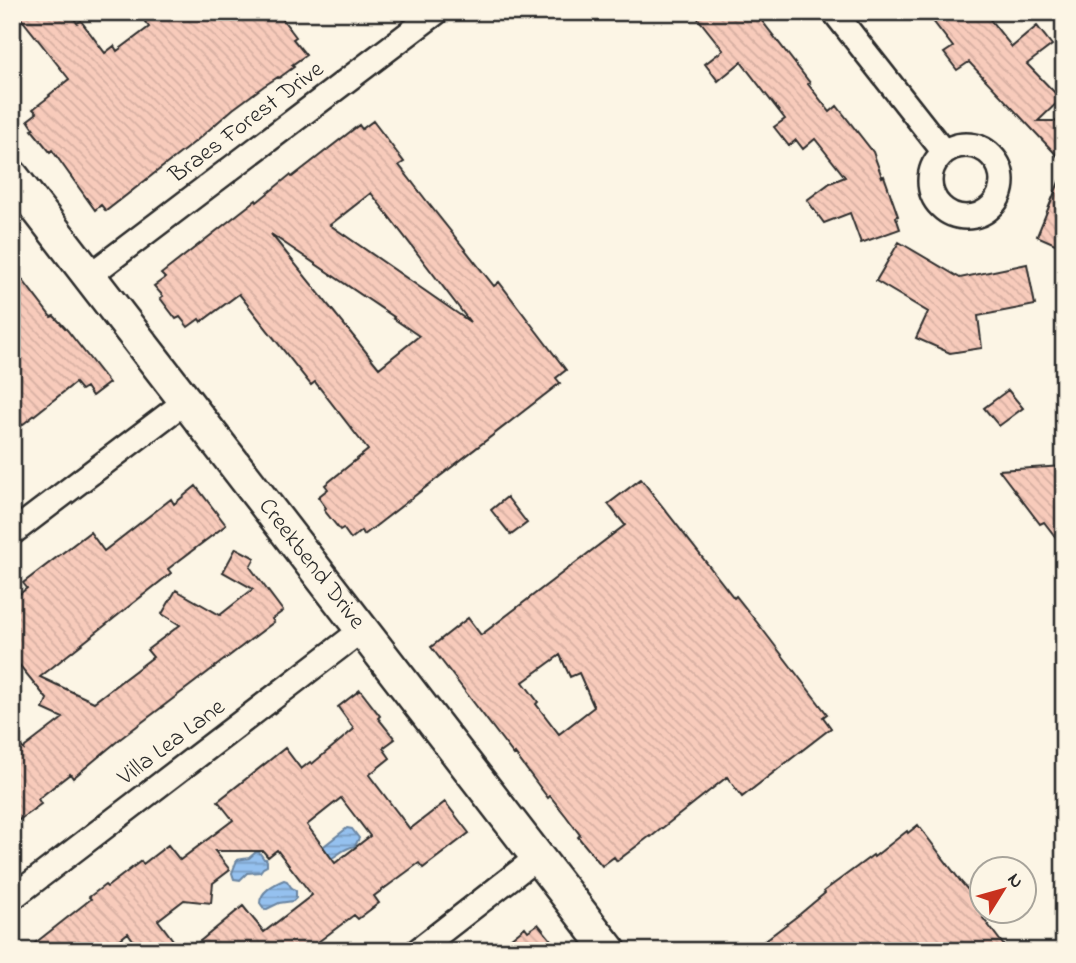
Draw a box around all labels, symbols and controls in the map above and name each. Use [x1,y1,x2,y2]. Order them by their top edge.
street label: Braes Forest Drive [161,53,332,194]
street label: Creekbend Drive [249,491,373,637]
street label: Villa Lea Lane [110,691,233,796]
north arrow [968,855,1038,925]
text: N [1000,868,1029,895]

